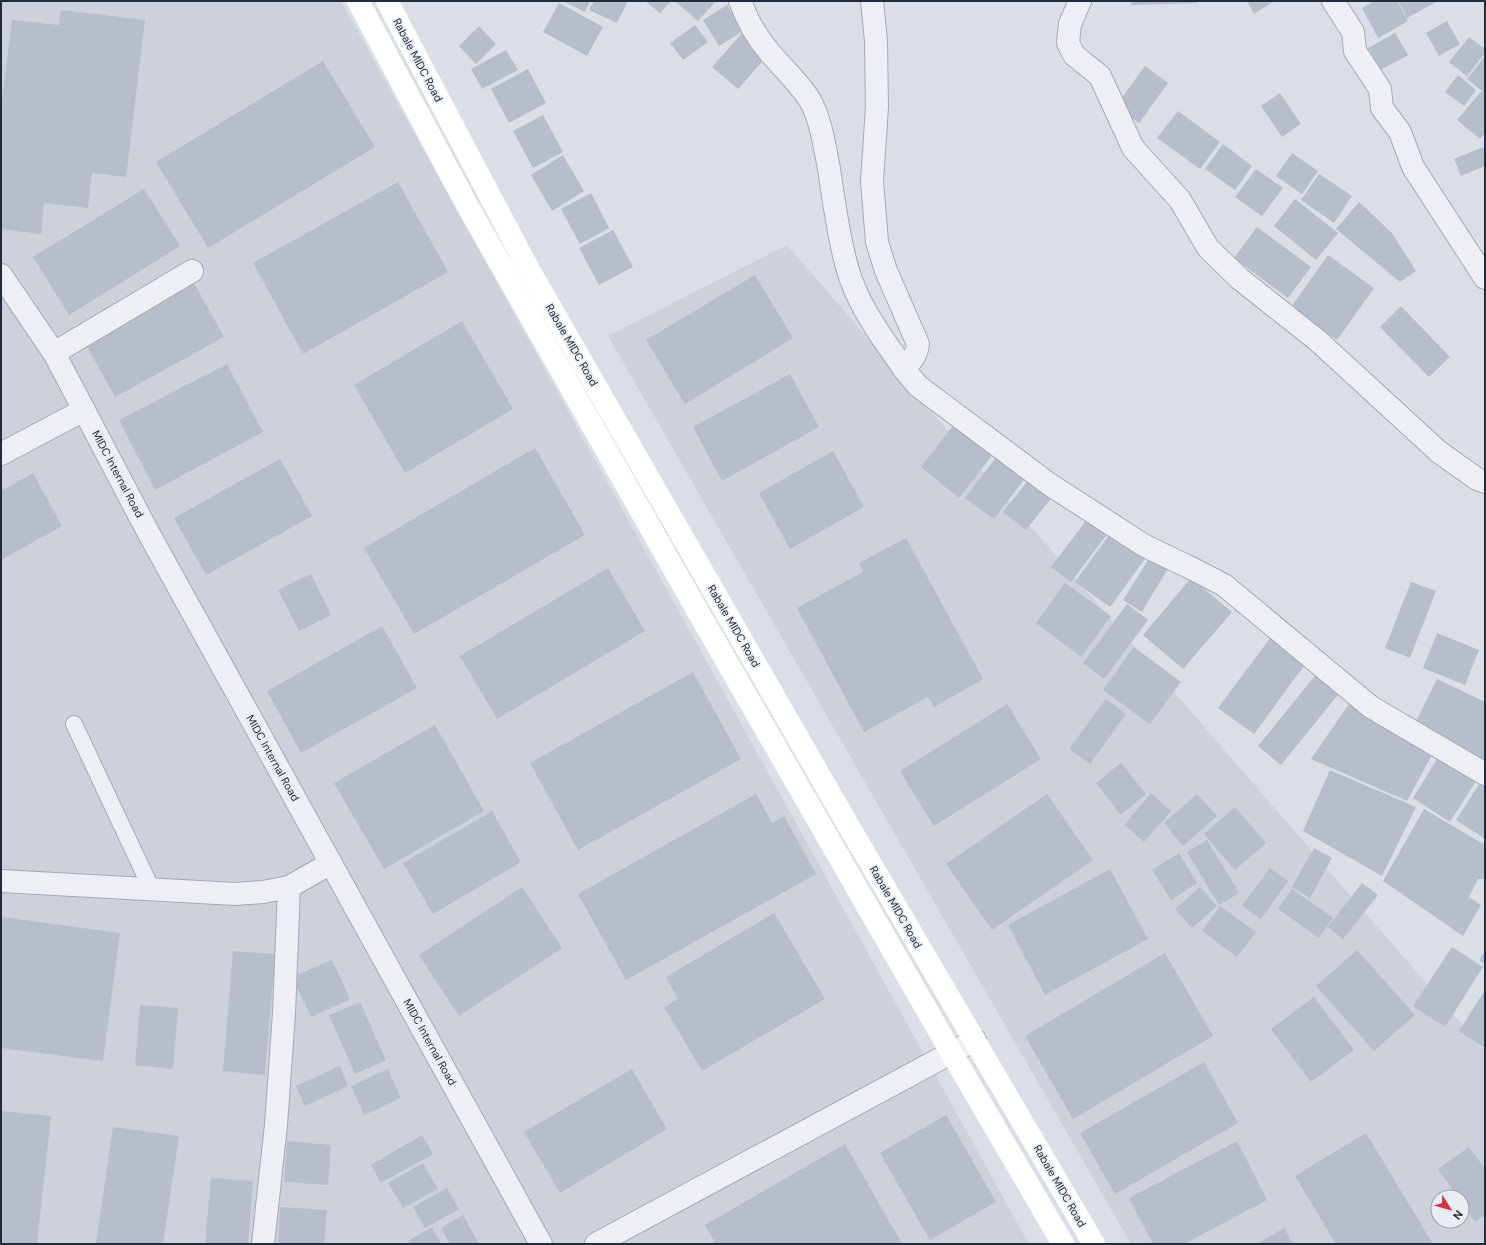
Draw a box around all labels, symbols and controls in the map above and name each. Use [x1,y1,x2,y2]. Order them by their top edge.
street label: Rabale MIDC Road [390,16,446,104]
street label: Rabale MIDC Road [543,301,601,389]
street label: MIDC Internal Road [89,428,147,520]
street label: Rabale MIDC Road [705,582,763,670]
street label: MIDC Internal Road [243,712,303,804]
street label: Rabale MIDC Road [867,863,925,951]
street label: MIDC Internal Road [400,996,460,1088]
street label: Rabale MIDC Road [1031,1142,1089,1230]
north arrow [1430,1189,1470,1229]
text: N [1450,1208,1466,1222]

